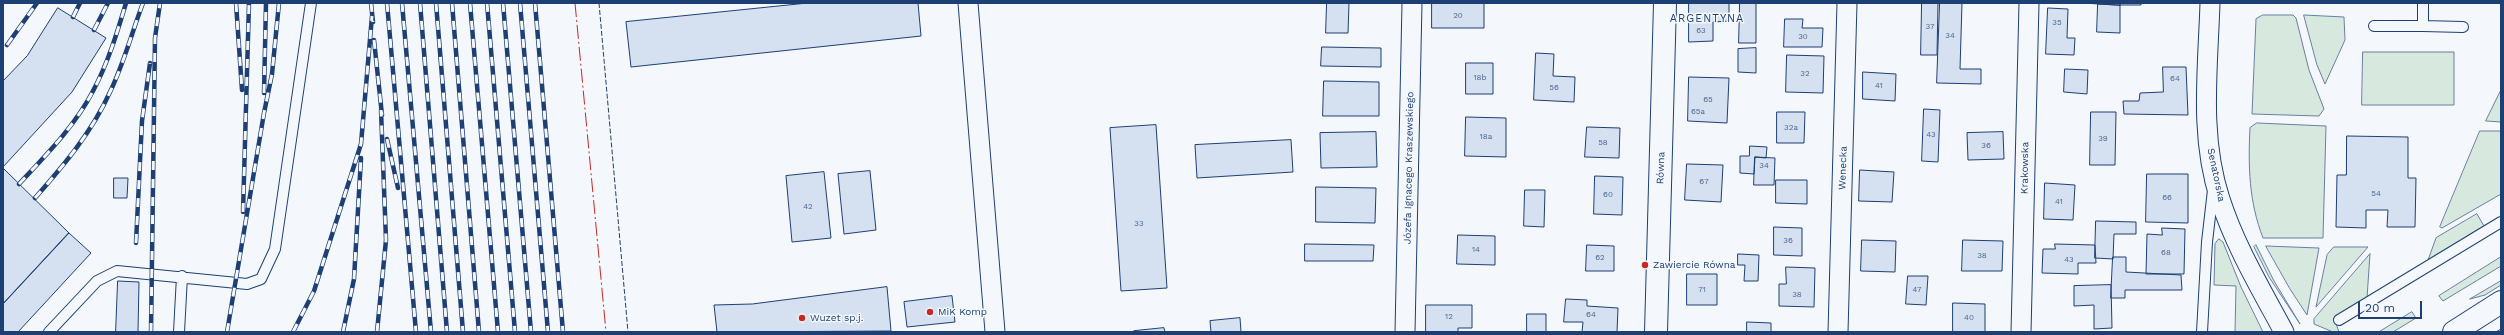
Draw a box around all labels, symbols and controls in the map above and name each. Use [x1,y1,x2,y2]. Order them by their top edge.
house number: 20 [1453,11,1463,21]
district label: ARGENTYNA [1670,12,1744,26]
house number: 35 [2052,18,2062,28]
house number: 37 [1926,22,1934,32]
house number: 63 [1696,26,1706,36]
house number: 34 [1945,31,1955,41]
house number: 30 [1798,32,1808,42]
house number: 32 [1800,69,1810,79]
house number: 18b [1473,73,1487,83]
house number: 64 [2170,74,2180,84]
house number: 41 [1875,81,1883,91]
house number: 56 [1549,83,1559,93]
street label: Józefa Ignacego Kraszewskiego [1402,92,1416,244]
house number: 65 [1703,95,1713,105]
house number: 65a [1691,107,1705,117]
house number: 32a [1784,123,1798,133]
house number: 43 [1926,130,1936,140]
house number: 18a [1480,132,1492,142]
house number: 39 [2098,134,2108,144]
house number: 58 [1598,138,1608,148]
house number: 36 [1981,141,1991,151]
street label: Krakowska [2019,142,2031,194]
street label: Wenecka [1836,146,1850,190]
street label: Senatorska [2204,147,2228,203]
street label: Równa [1654,152,1668,184]
house number: 34 [1759,161,1769,171]
house number: 67 [1699,177,1709,187]
house number: 54 [2371,189,2381,199]
house number: 60 [1603,190,1613,200]
house number: 66 [2162,193,2172,203]
house number: 41 [2055,197,2063,207]
house number: 42 [803,202,813,212]
house number: 33 [1134,219,1144,229]
house number: 36 [1783,236,1793,246]
house number: 14 [1472,245,1480,255]
house number: 68 [2161,248,2171,258]
house number: 38 [1977,251,1987,261]
house number: 62 [1595,253,1605,263]
house number: 43 [2064,255,2074,265]
place label: Zawiercie Równa [1653,259,1736,271]
marker: Zawiercie Równa [1640,260,1650,270]
house number: 71 [1698,285,1706,295]
house number: 47 [1913,285,1921,295]
house number: 38 [1792,290,1802,300]
scale bar [2360,293,2424,319]
text: 20 m [2365,301,2395,315]
place label: MiK Komp [938,306,987,318]
marker: MiK Komp [925,307,935,317]
house number: 64 [1586,310,1596,320]
place label: Wuzet sp.j. [810,312,863,324]
house number: 12 [1445,312,1453,322]
marker: Wuzet sp.j. [797,313,807,323]
house number: 40 [1964,313,1974,323]

